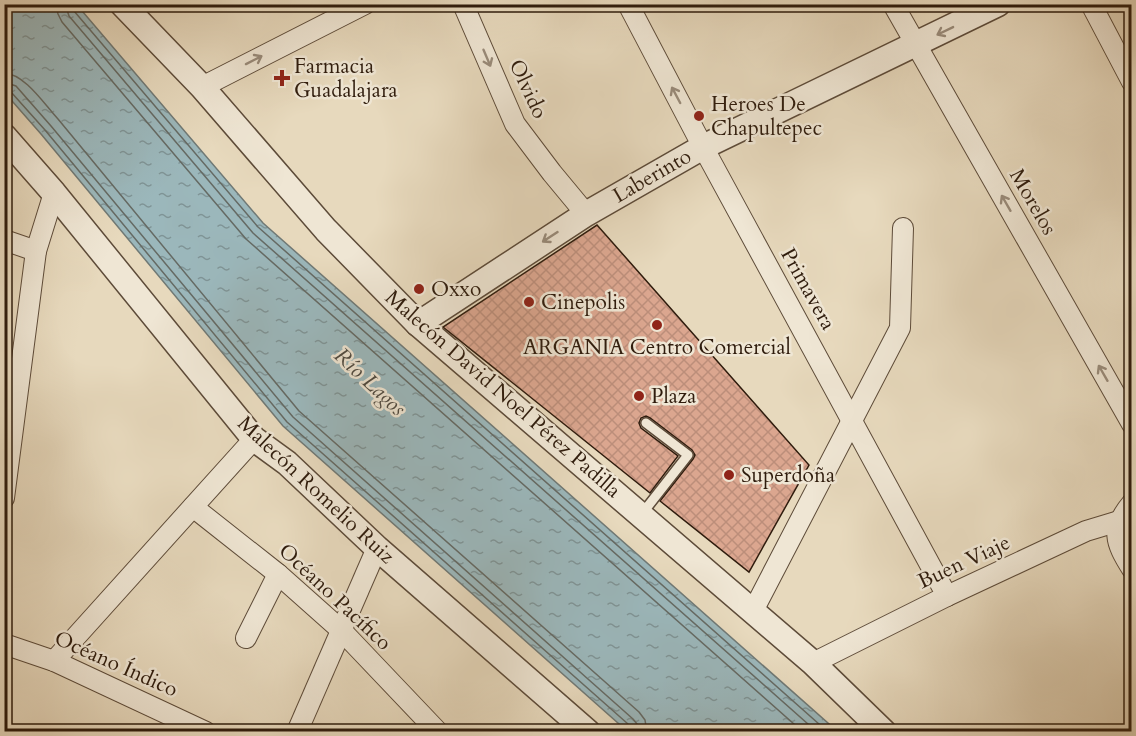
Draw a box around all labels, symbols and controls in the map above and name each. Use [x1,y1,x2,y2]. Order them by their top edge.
one-way arrow [937,25,955,37]
one-way arrow [482,48,493,66]
place label: Farmacia Guadalajara [294,52,398,105]
one-way arrow [245,54,263,66]
street label: Olvido [502,55,554,123]
marker: Farmacia Guadalajara [275,71,289,85]
one-way arrow [670,87,682,104]
place label: Heroes De Chapultepec [711,90,822,143]
marker: Heroes De Chapultepec [692,109,706,123]
street label: Laberinto [607,142,697,210]
street label: Morelos [1002,164,1064,240]
one-way arrow [1000,195,1012,212]
one-way arrow [542,232,559,244]
street label: Primavera [774,243,842,335]
place label: Oxxo [431,275,481,304]
marker: Oxxo [412,282,426,296]
street label: Malecón David Noel Pérez Padilla [379,283,627,505]
place label: Cinepolis [541,288,625,317]
marker: Cinepolis [522,295,536,309]
marker: ARGANIA Centro Comercial [650,318,664,332]
place label: ARGANIA Centro Comercial [523,333,791,362]
water label: Río Lagos [327,341,413,423]
one-way arrow [1096,365,1108,382]
place label: Plaza [651,382,696,411]
marker: Plaza [632,389,646,403]
street label: Malecón Romelio Ruiz [231,409,401,571]
place label: Superdoña [741,461,835,490]
marker: Superdoña [722,468,736,482]
street label: Buen Viaje [913,528,1015,596]
street label: Océano Pacífico [272,537,398,657]
street label: Océano Índico [50,624,182,704]

